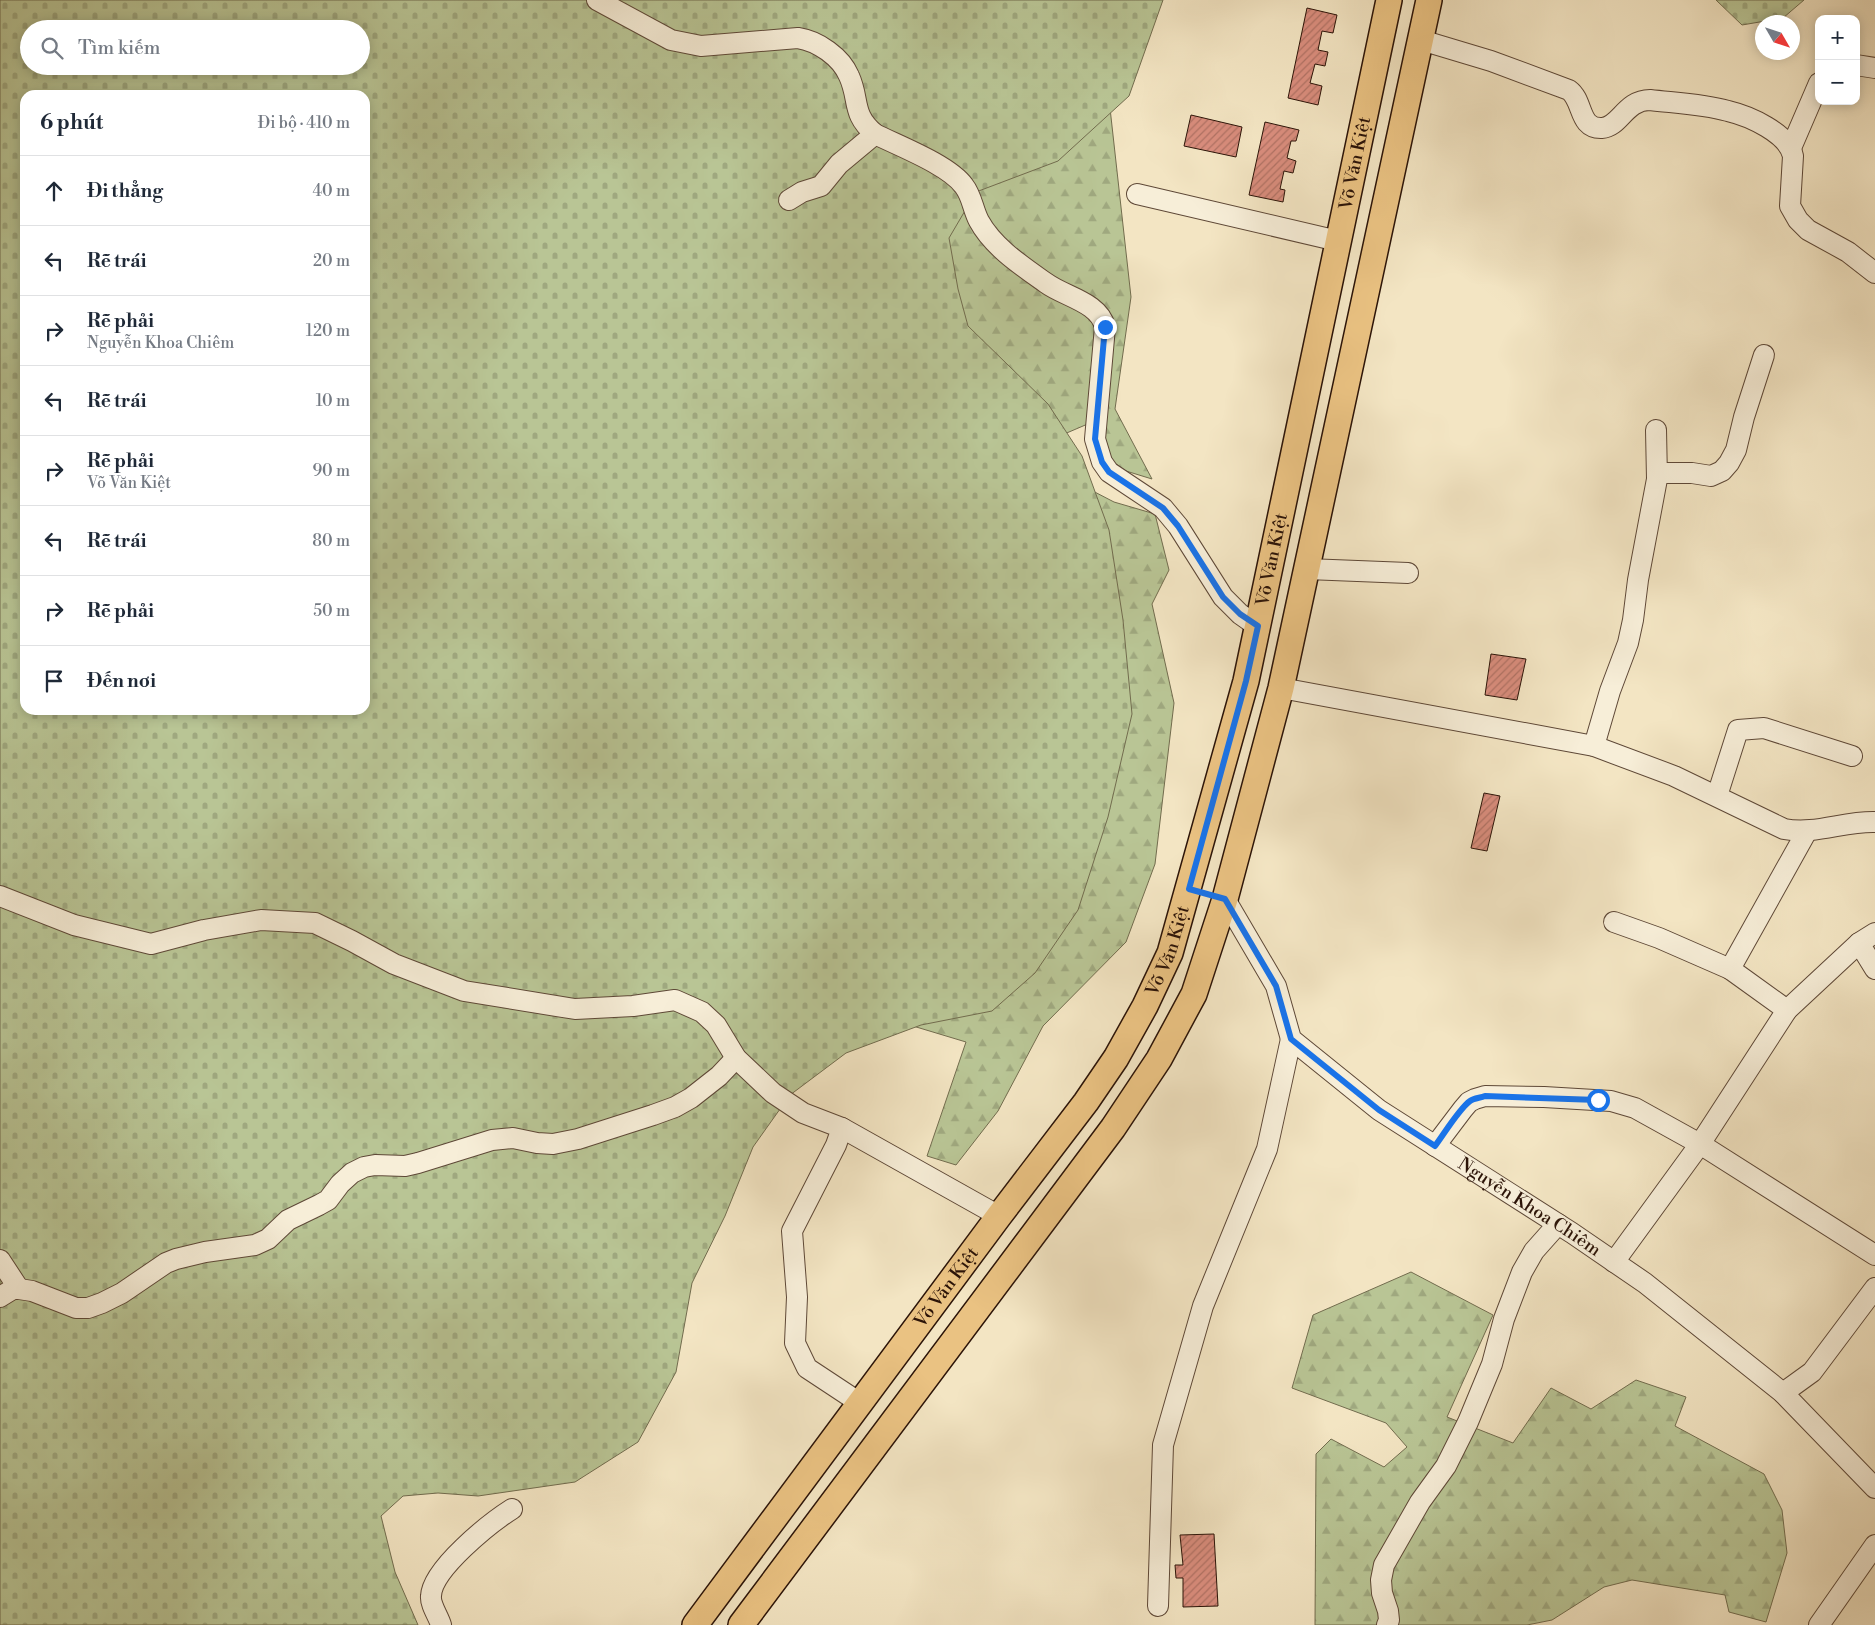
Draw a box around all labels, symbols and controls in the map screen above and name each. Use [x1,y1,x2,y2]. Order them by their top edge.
north arrow [1755,15,1800,60]
map controls [1815,15,1860,105]
button: + [1815,15,1860,60]
search box [20,20,370,75]
icon: search [38,34,66,62]
text: Tìm kiếm [78,36,161,60]
button: − [1815,60,1860,105]
text: 6 phút [40,110,103,136]
text: Đi bộ · 410 m [258,113,350,133]
street label: Võ Văn Kiệt [1334,114,1376,213]
icon: ahead [40,177,68,205]
text: Đi thẳng [87,179,163,203]
text: 40 m [313,181,350,201]
icon: left [40,247,68,275]
text: Rẽ trái [87,249,147,273]
text: 20 m [313,251,350,271]
text: Rẽ phải [87,309,154,333]
route end [1094,316,1117,339]
icon: right [40,317,68,345]
text: 120 m [306,321,350,341]
text: Nguyễn Khoa Chiêm [87,333,234,353]
icon: left [40,387,68,415]
text: Rẽ trái [87,389,147,413]
text: 10 m [316,391,350,411]
text: Rẽ phải [87,449,154,473]
icon: right [40,457,68,485]
text: 90 m [312,461,350,481]
text: Võ Văn Kiệt [87,473,171,493]
street label: Võ Văn Kiệt [1250,510,1293,609]
icon: left [40,527,68,555]
text: Rẽ trái [87,529,147,553]
text: 80 m [312,531,350,551]
icon: right [40,597,68,625]
text: Rẽ phải [87,599,154,623]
text: 50 m [313,601,350,621]
icon: arrive [40,667,68,695]
text: Đến nơi [87,669,156,693]
street label: Võ Văn Kiệt [1140,902,1194,1000]
route start [1587,1089,1610,1112]
street label: Nguyễn Khoa Chiêm [1454,1152,1606,1261]
street label: Võ Văn Kiệt [908,1242,984,1333]

